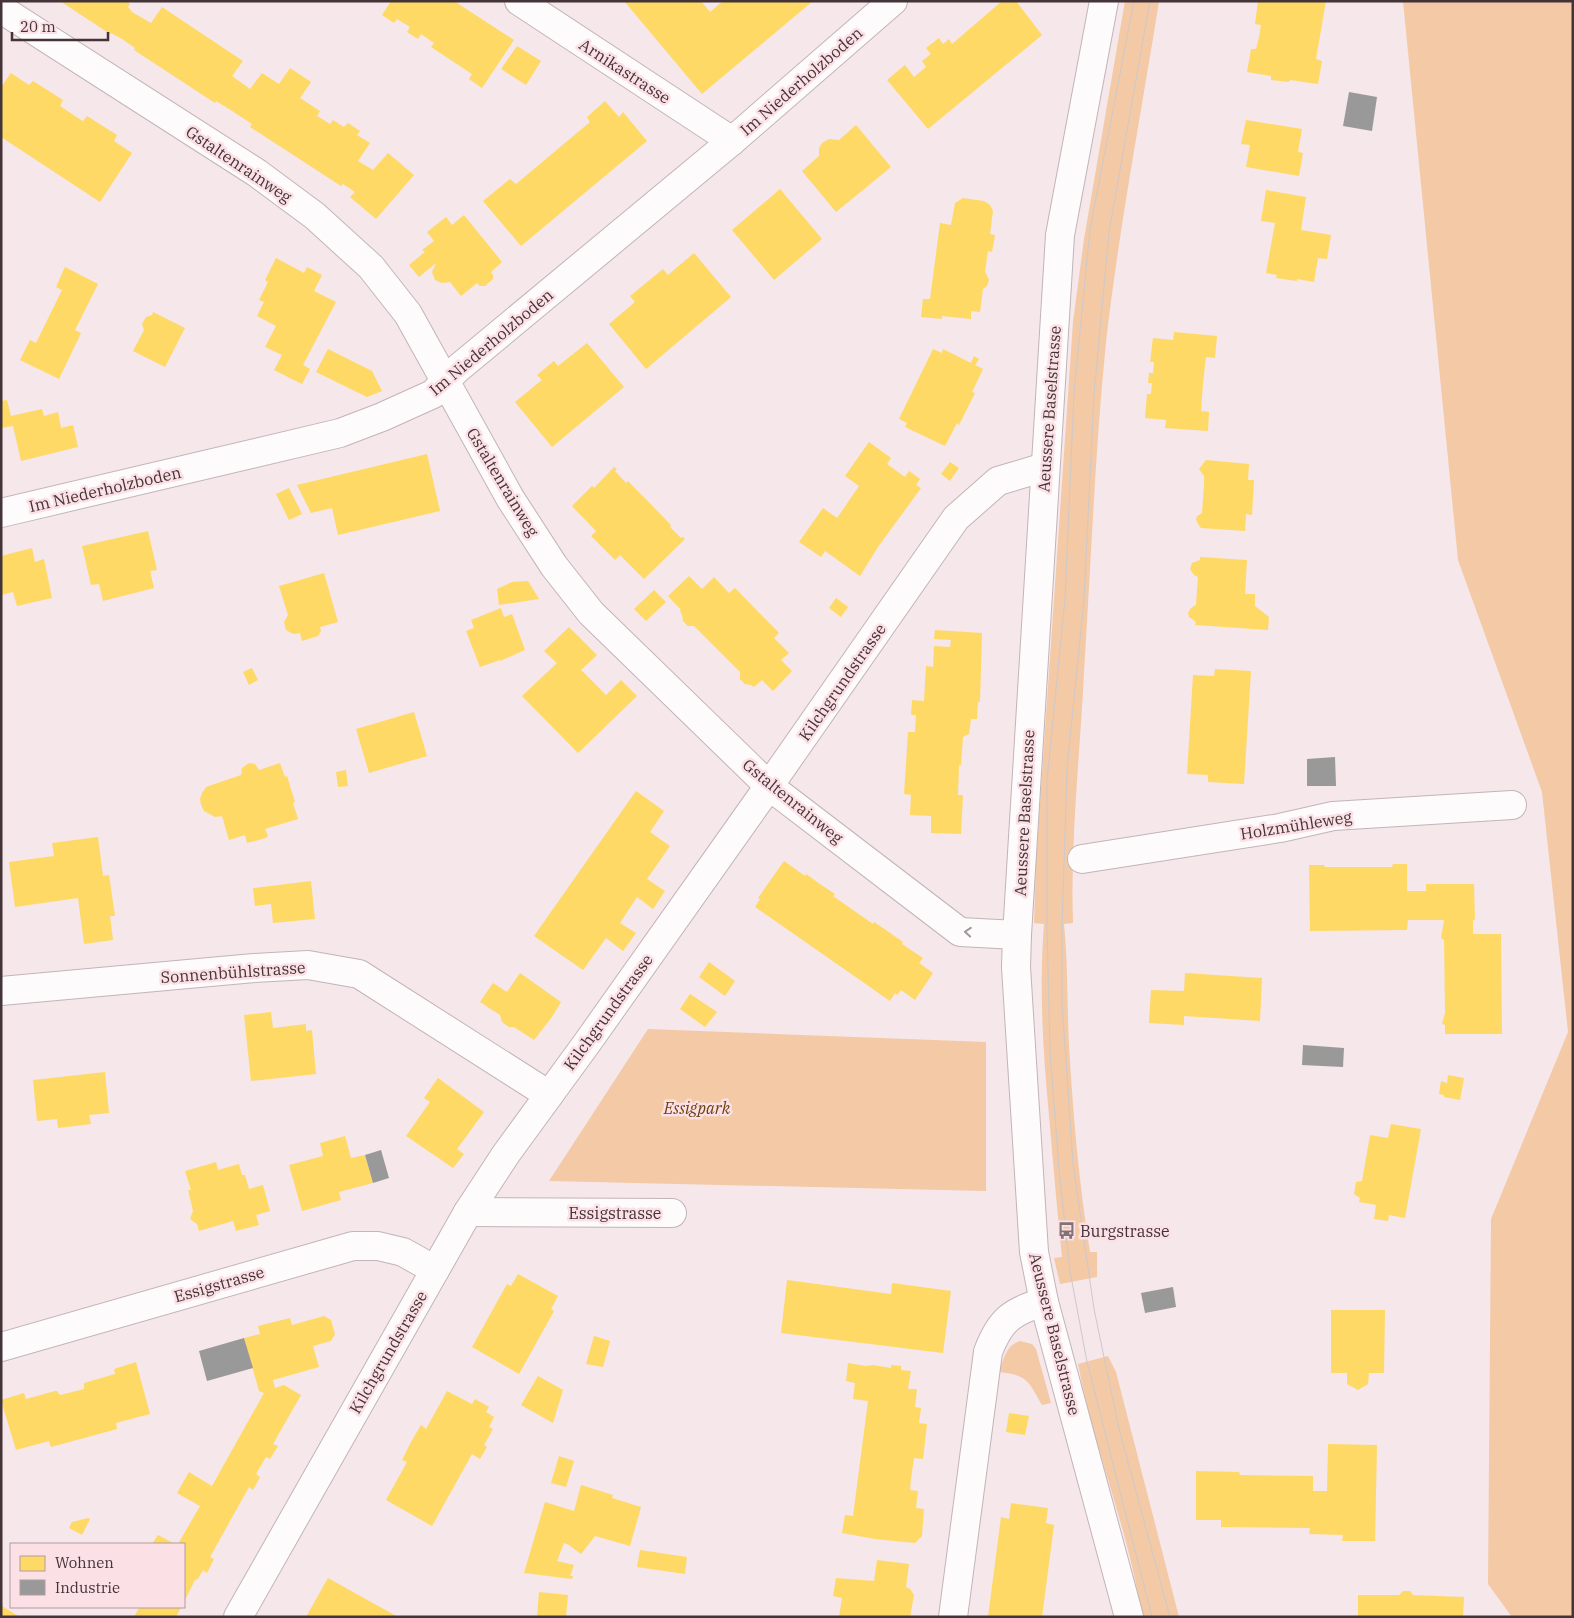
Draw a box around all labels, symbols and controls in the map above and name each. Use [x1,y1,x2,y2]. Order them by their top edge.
scale bar [12,10,109,42]
text: 20 m [20,17,56,36]
street label: Im Niederholzboden [736,22,866,140]
street label: Arnikastrasse [576,34,674,108]
street label: Gstaltenrainweg [182,121,296,207]
street label: Im Niederholzboden [425,284,557,400]
street label: Aeussere Baselstrasse [1033,325,1065,493]
street label: Gstaltenrainweg [463,424,543,540]
street label: Im Niederholzboden [27,462,183,516]
street label: Kilchgrundstrasse [794,619,890,745]
street label: Aeussere Baselstrasse [1010,729,1038,897]
street label: Gstaltenrainweg [739,754,847,848]
street label: Holzmühleweg [1239,806,1353,844]
one-way arrow [964,927,972,938]
street label: Kilchgrundstrasse [559,950,657,1074]
street label: Sonnenbühlstrasse [160,957,306,987]
park label: Essigpark [663,1098,731,1118]
street label: Essigstrasse [569,1203,661,1223]
bus stop icon: Burgstrasse [1056,1221,1076,1241]
place label: Burgstrasse [1080,1221,1170,1241]
street label: Aeussere Baselstrasse [1025,1251,1085,1417]
street label: Essigstrasse [172,1262,266,1306]
street label: Kilchgrundstrasse [345,1287,431,1417]
legend [10,1543,185,1608]
text: Wohnen [55,1553,114,1572]
text: Industrie [55,1578,120,1597]

